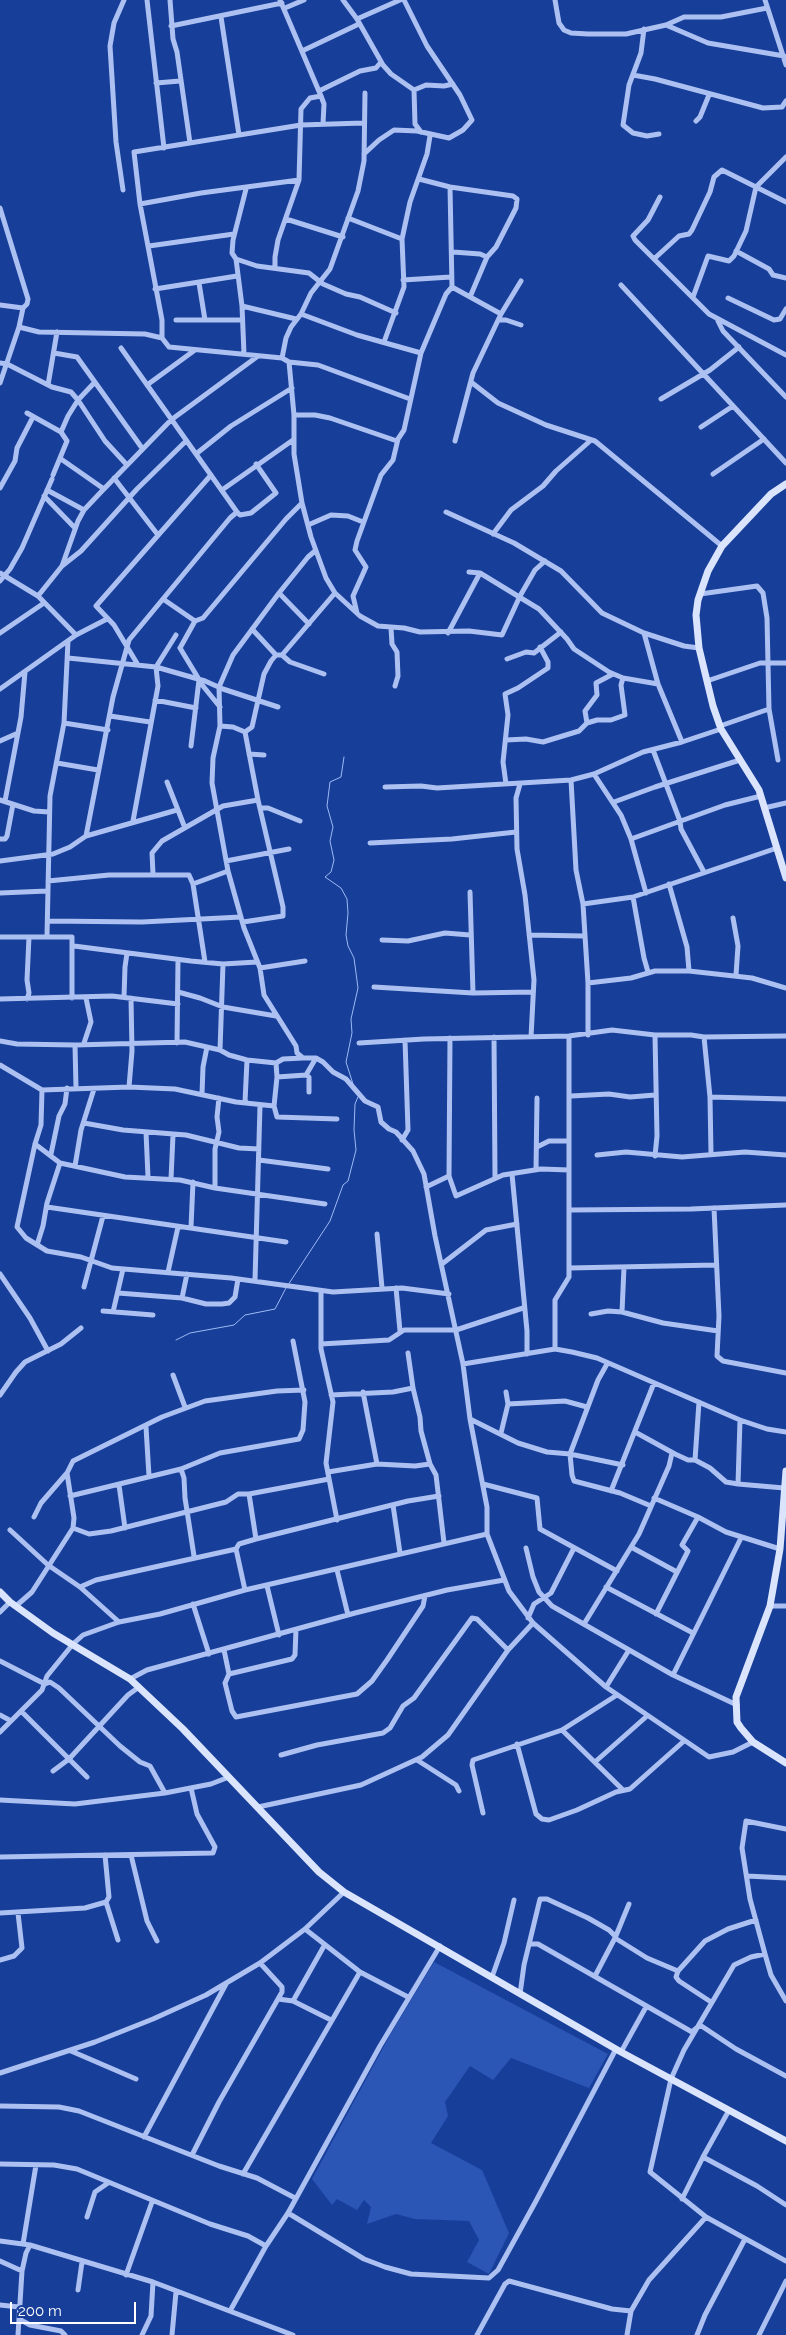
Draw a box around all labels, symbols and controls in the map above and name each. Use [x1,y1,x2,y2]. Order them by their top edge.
scale bar [12,2292,139,2324]
text: 200 m [18,2302,62,2320]

